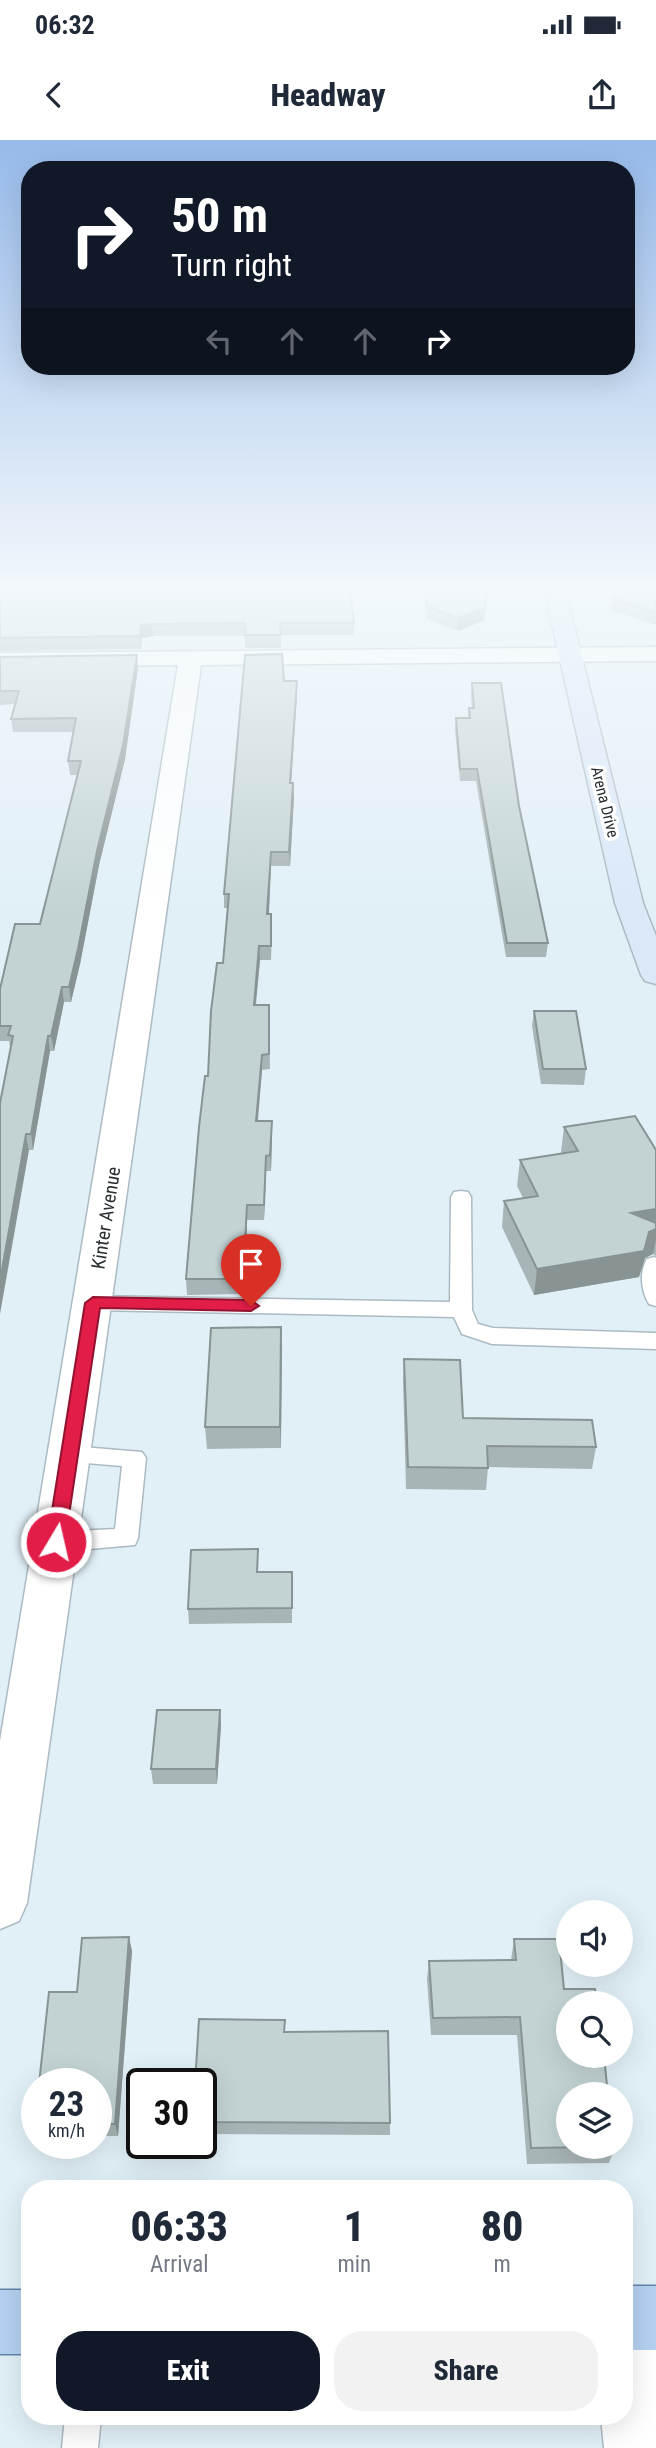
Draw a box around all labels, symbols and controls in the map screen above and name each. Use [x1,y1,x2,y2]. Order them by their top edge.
text: 06:32 [35,10,95,40]
icon: back [35,76,73,114]
text: Headway [270,76,386,114]
icon: share [583,76,621,114]
text: 50 m [171,187,268,244]
icon: right [56,189,147,280]
text: Turn right [171,246,292,284]
icon: left [200,322,238,360]
icon: ahead [273,322,311,360]
icon: ahead [346,322,384,360]
icon: right [419,322,457,360]
street label: Arena Drive [587,765,623,839]
street label: Kinter Avenue [87,1165,125,1271]
pin [221,1234,281,1306]
icon: arrive [232,1245,270,1283]
position arrow [19,1505,93,1579]
map controls [556,1900,633,2159]
button: sound [556,1900,633,1977]
button: search [556,1991,633,2068]
speed limit sign: 30 [126,2068,217,2159]
button: layers [556,2082,633,2159]
text: 23 [49,2084,84,2125]
text: km/h [48,2120,85,2141]
text: 06:33 [131,2202,228,2251]
text: 1 [344,2202,365,2251]
text: 80 [481,2202,523,2251]
text: Arrival [150,2251,208,2278]
text: min [337,2251,371,2278]
text: m [493,2251,511,2278]
button: Exit [56,2331,320,2411]
button: Share [334,2331,598,2411]

